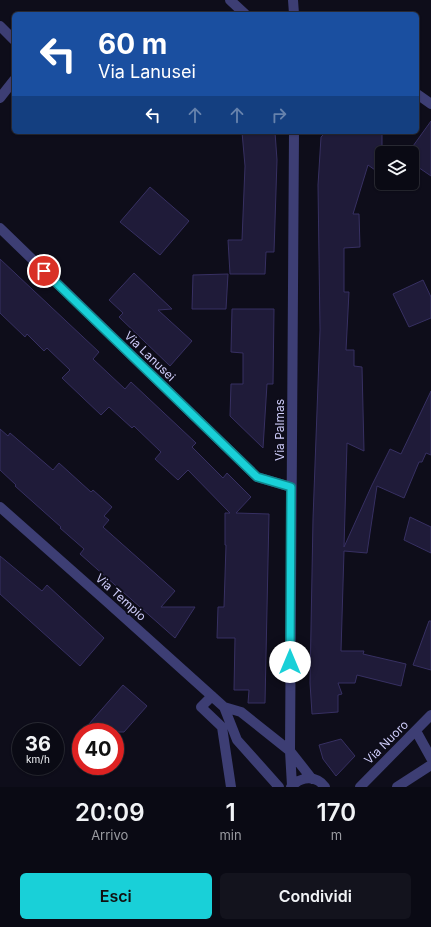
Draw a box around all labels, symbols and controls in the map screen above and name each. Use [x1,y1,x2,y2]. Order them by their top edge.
text: 60 m [98,27,167,61]
icon: left [32,28,84,80]
text: Via Lanusei [98,61,196,82]
icon: left [142,104,164,126]
icon: ahead [184,104,206,126]
icon: ahead [226,104,248,126]
icon: right [268,104,290,126]
map controls [375,146,419,190]
button: layers [375,146,419,190]
pin [27,254,61,288]
icon: arrive [33,260,55,282]
street label: Via Lanusei [121,328,179,384]
street label: Via Palmas [272,399,287,461]
street label: Via Tempio [93,570,149,624]
position arrow [269,641,311,683]
street label: Via Nuoro [361,717,411,767]
speed limit sign: 40 [72,723,124,775]
text: 36 [25,732,51,756]
text: km/h [26,753,50,765]
text: 20:09 [75,798,145,827]
text: 1 [226,798,236,827]
text: 170 [317,798,356,827]
text: Arrivo [91,827,128,843]
text: min [219,827,242,843]
text: m [331,827,342,843]
button: Esci [20,873,212,919]
button: Condividi [220,873,411,919]

